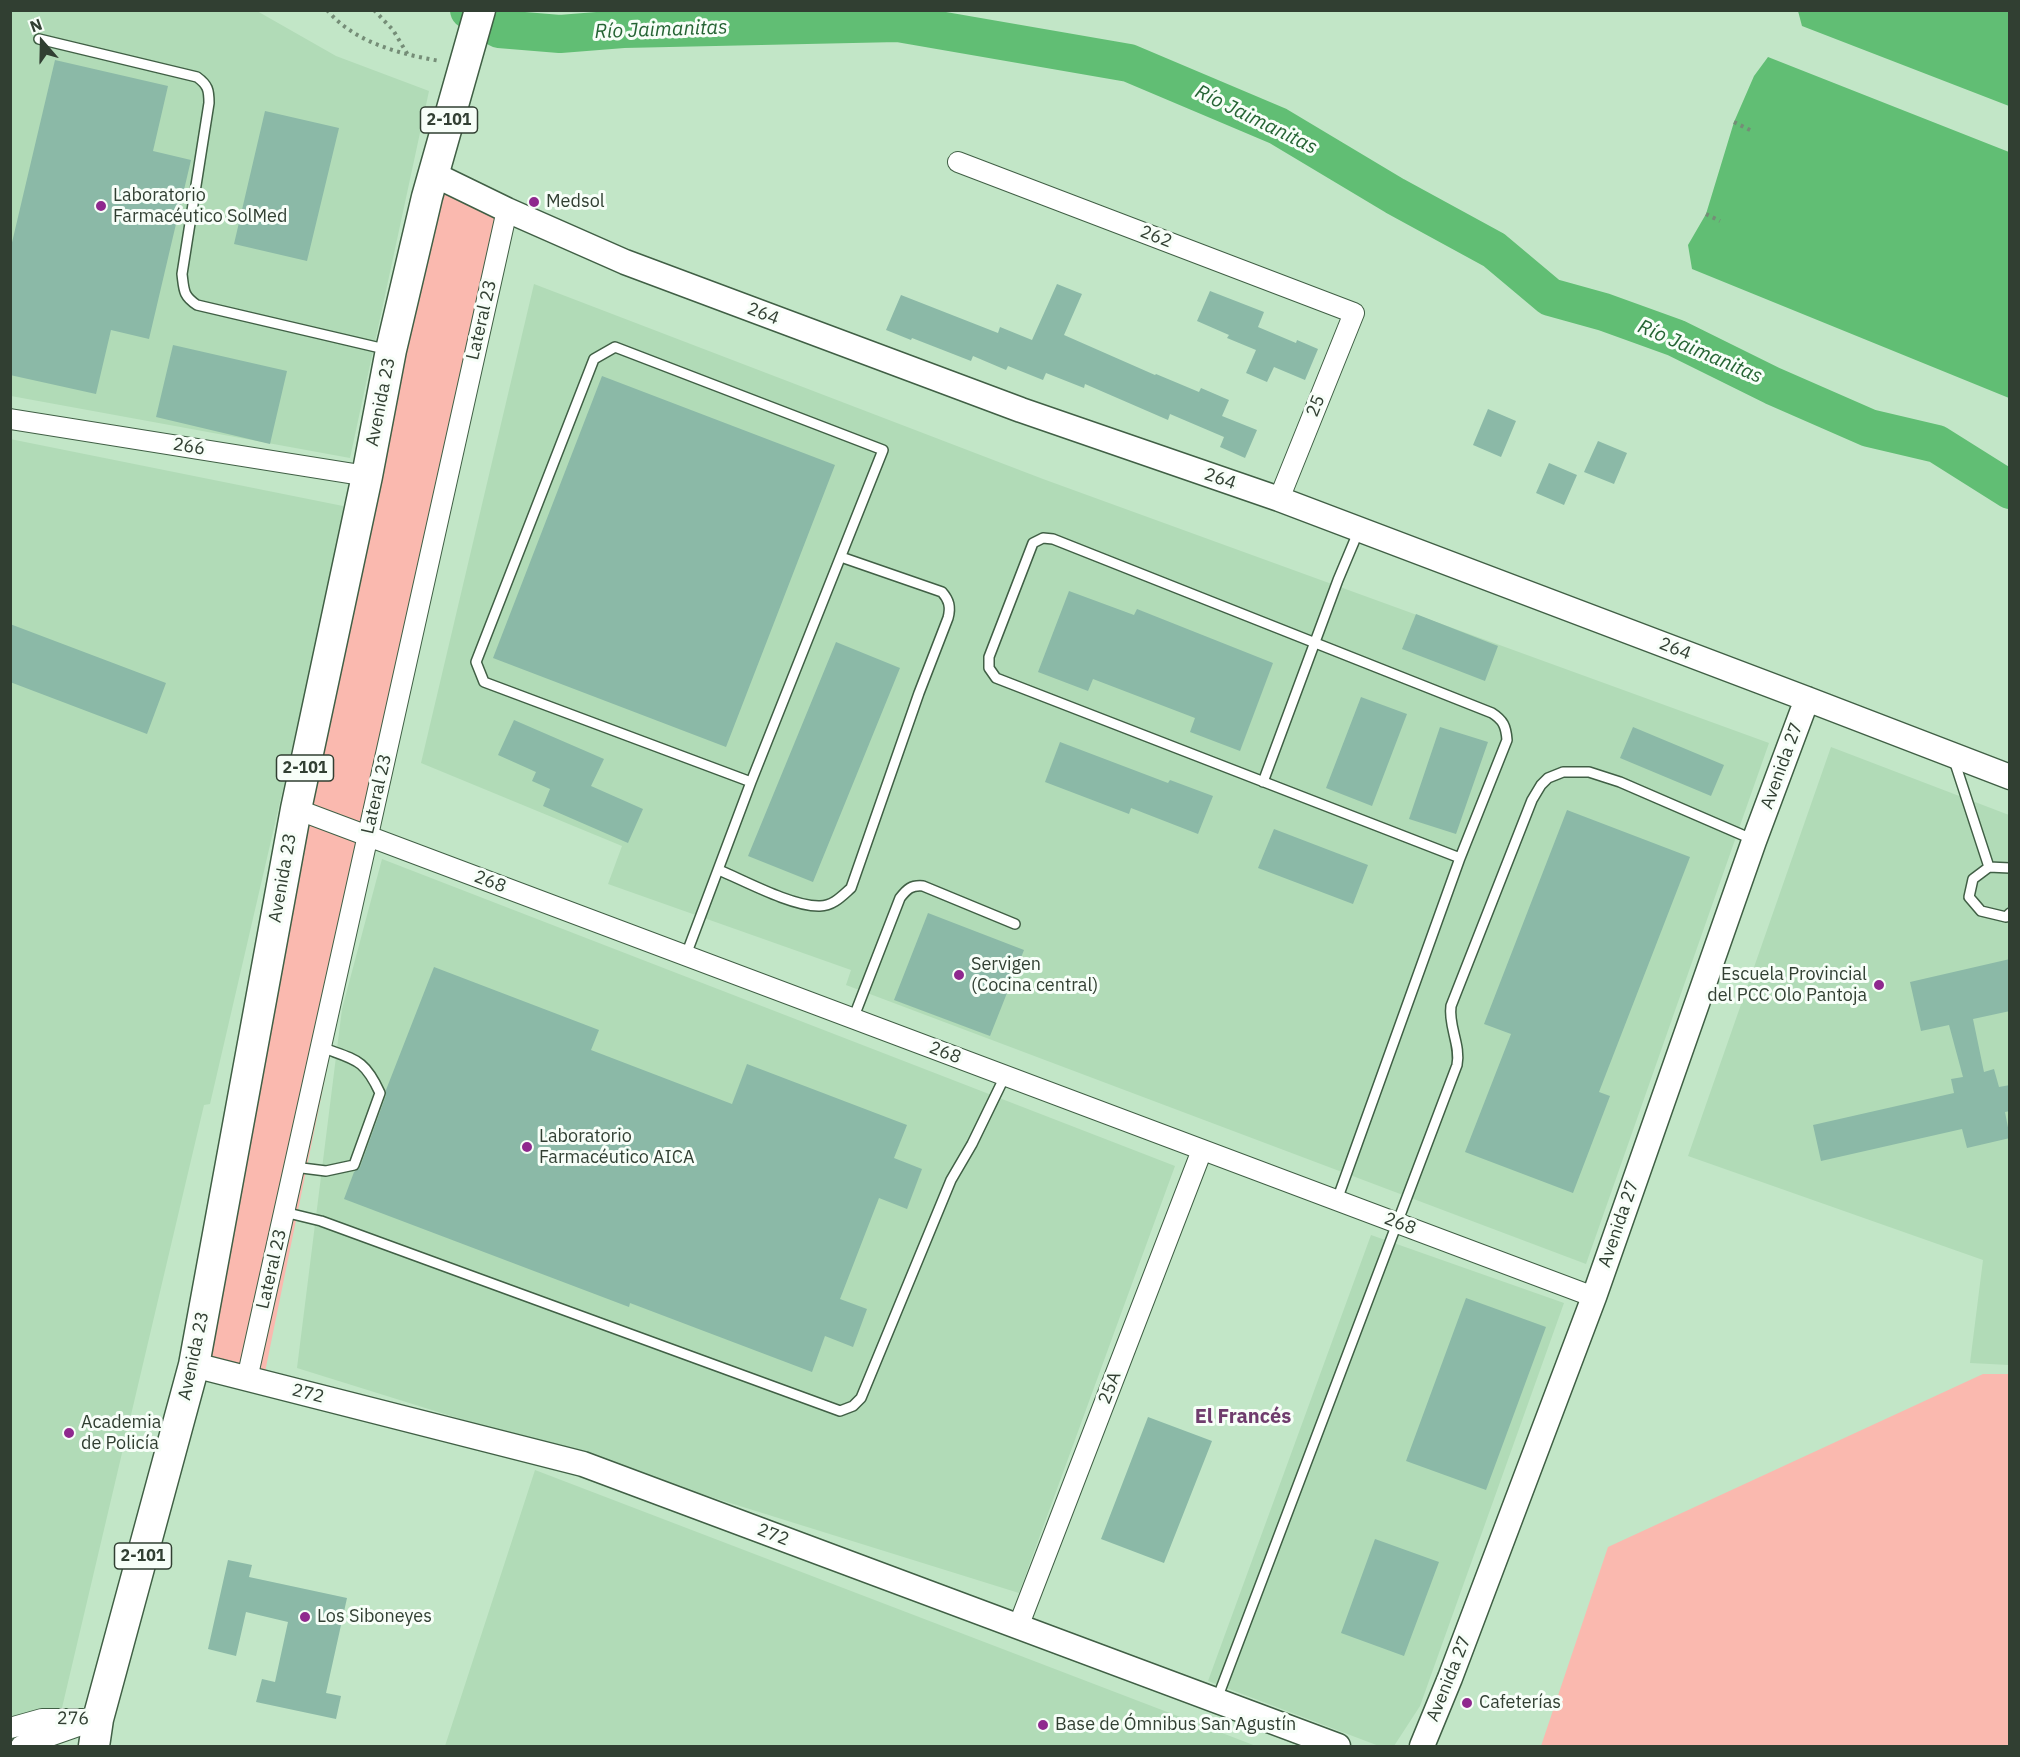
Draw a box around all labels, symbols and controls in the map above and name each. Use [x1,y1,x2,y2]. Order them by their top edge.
north arrow [12,12,72,72]
text: N [27,14,45,36]
water label: Río Jaimanitas [594,16,728,44]
water label: Río Jaimanitas [1191,80,1321,160]
road number: 2-101 [420,107,478,133]
place label: Laboratorio Farmacéutico SolMed [113,185,287,228]
place label: Medsol [546,191,605,213]
marker: Medsol [527,195,541,209]
marker: Laboratorio Farmacéutico SolMed [94,199,108,213]
street label: 262 [1137,221,1175,253]
street label: Lateral 23 [462,278,502,362]
street label: 264 [744,298,782,330]
water label: Río Jaimanitas [1634,315,1766,389]
street label: Avenida 23 [362,356,400,448]
street label: 25 [1302,392,1330,420]
street label: 266 [171,434,207,460]
street label: 264 [1201,464,1239,494]
street label: 264 [1656,633,1694,665]
street label: Avenida 27 [1756,720,1808,812]
street label: Lateral 23 [357,752,397,836]
road number: 2-101 [276,755,334,781]
street label: Avenida 23 [265,832,301,924]
street label: 268 [471,866,509,898]
place label: Servigen (Cocina central) [971,954,1098,996]
place label: Escuela Provincial del PCC Olo Pantoja [1707,964,1867,1006]
marker: Servigen (Cocina central) [952,968,966,982]
marker: Escuela Provincial del PCC Olo Pantoja [1872,978,1886,992]
street label: 268 [926,1037,964,1069]
place label: Laboratorio Farmacéutico AICA [539,1126,694,1168]
marker: Laboratorio Farmacéutico AICA [520,1140,534,1154]
street label: Avenida 27 [1594,1178,1644,1270]
street label: 268 [1381,1208,1419,1240]
street label: Lateral 23 [252,1227,292,1311]
street label: Avenida 23 [174,1310,214,1402]
street label: 25A [1094,1369,1126,1407]
street label: 272 [290,1380,326,1408]
district label: El Francés [1195,1405,1291,1429]
place label: Academia de Policía [81,1412,161,1454]
marker: Academia de Policía [62,1426,76,1440]
street label: 272 [754,1519,792,1551]
road number: 2-101 [114,1543,172,1569]
place label: Los Siboneyes [317,1606,432,1628]
marker: Los Siboneyes [298,1610,312,1624]
street label: Avenida 27 [1422,1633,1476,1725]
place label: Cafeterías [1479,1692,1561,1714]
marker: Cafeterías [1460,1696,1474,1710]
street label: 276 [57,1708,89,1730]
place label: Base de Ómnibus San Agustín [1055,1714,1296,1736]
marker: Base de Ómnibus San Agustín [1036,1718,1050,1732]

